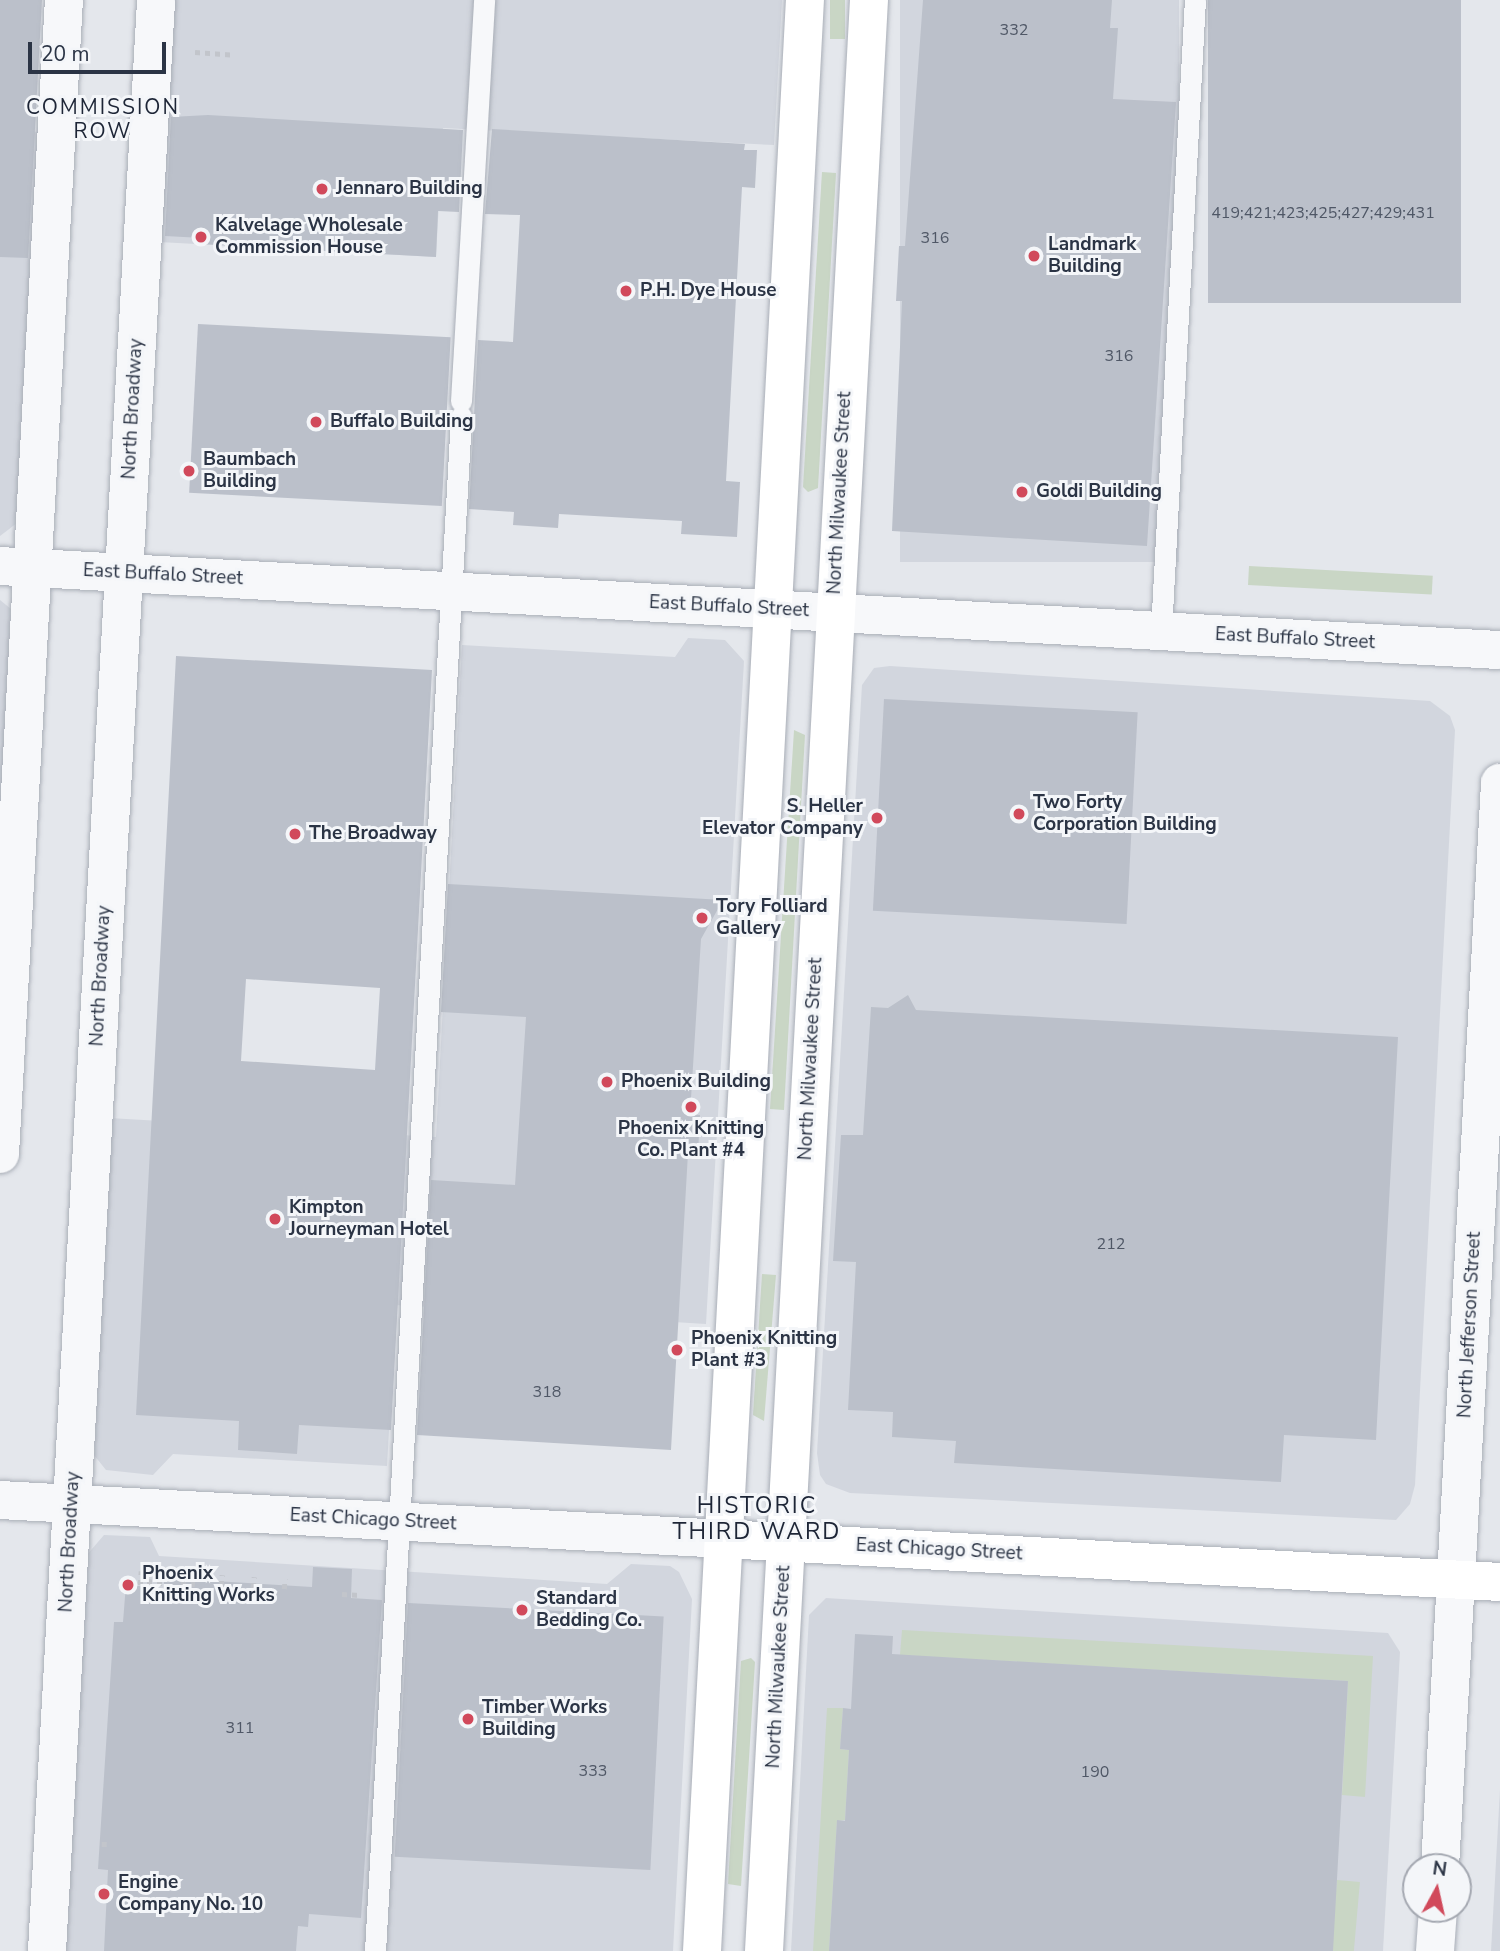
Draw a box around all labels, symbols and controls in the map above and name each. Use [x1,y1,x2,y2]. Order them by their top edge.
house number: 332 [1000,20,1028,40]
scale bar [32,28,170,72]
text: 20 m [41,40,90,68]
district label: COMMISSION ROW [27,94,179,144]
place label: Jennaro Building [336,178,483,200]
marker: Jennaro Building [314,181,330,197]
house number: 419;421;423;425;427;429;431 [1211,203,1435,223]
place label: Kalvelage Wholesale Commission House [215,215,403,259]
house number: 316 [921,228,949,248]
marker: Kalvelage Wholesale Commission House [193,229,209,245]
place label: Landmark Building [1048,234,1136,278]
marker: Landmark Building [1026,248,1042,264]
place label: P.H. Dye House [640,280,777,302]
marker: P.H. Dye House [618,283,634,299]
street label: North Broadway [118,338,148,480]
house number: 316 [1105,346,1133,366]
street label: North Milwaukee Street [823,391,857,595]
place label: Buffalo Building [330,411,474,433]
marker: Buffalo Building [308,414,324,430]
place label: Baumbach Building [203,449,296,493]
marker: Baumbach Building [181,463,197,479]
place label: Goldi Building [1036,481,1162,503]
marker: Goldi Building [1014,484,1030,500]
street label: East Buffalo Street [82,559,244,591]
street label: East Buffalo Street [648,591,810,623]
street label: East Buffalo Street [1214,623,1376,655]
place label: Two Forty Corporation Building [1033,792,1217,836]
place label: S. Heller Elevator Company [702,796,863,840]
marker: Two Forty Corporation Building [1011,806,1027,822]
marker: S. Heller Elevator Company [869,810,885,826]
place label: The Broadway [309,823,437,845]
marker: The Broadway [287,826,303,842]
place label: Tory Folliard Gallery [716,896,828,940]
street label: North Broadway [86,905,116,1047]
marker: Tory Folliard Gallery [694,910,710,926]
street label: North Milwaukee Street [794,957,828,1161]
place label: Phoenix Building [621,1071,771,1093]
marker: Phoenix Building [599,1074,615,1090]
marker: Phoenix Knitting Co. Plant #4 [683,1099,699,1115]
place label: Phoenix Knitting Co. Plant #4 [618,1118,764,1162]
place label: Kimpton Journeyman Hotel [289,1197,449,1241]
marker: Kimpton Journeyman Hotel [267,1211,283,1227]
street label: North Jefferson Street [1454,1231,1486,1419]
house number: 212 [1097,1234,1125,1254]
place label: Phoenix Knitting Plant #3 [691,1328,837,1372]
marker: Phoenix Knitting Plant #3 [669,1342,685,1358]
house number: 318 [533,1382,561,1402]
street label: North Broadway [55,1471,85,1613]
district label: HISTORIC THIRD WARD [674,1492,840,1546]
street label: East Chicago Street [289,1504,457,1536]
street label: East Chicago Street [855,1534,1023,1566]
place label: Phoenix Knitting Works [142,1563,275,1607]
street label: North Milwaukee Street [762,1565,796,1769]
marker: Phoenix Knitting Works [120,1577,136,1593]
place label: Standard Bedding Co. [536,1588,642,1632]
marker: Standard Bedding Co. [514,1602,530,1618]
place label: Timber Works Building [482,1697,607,1741]
marker: Timber Works Building [460,1711,476,1727]
house number: 311 [226,1718,254,1738]
house number: 333 [579,1761,607,1781]
house number: 190 [1081,1762,1109,1782]
north arrow [1402,1853,1472,1923]
text: N [1431,1855,1448,1883]
place label: Engine Company No. 10 [118,1872,263,1916]
marker: Engine Company No. 10 [96,1886,112,1902]

